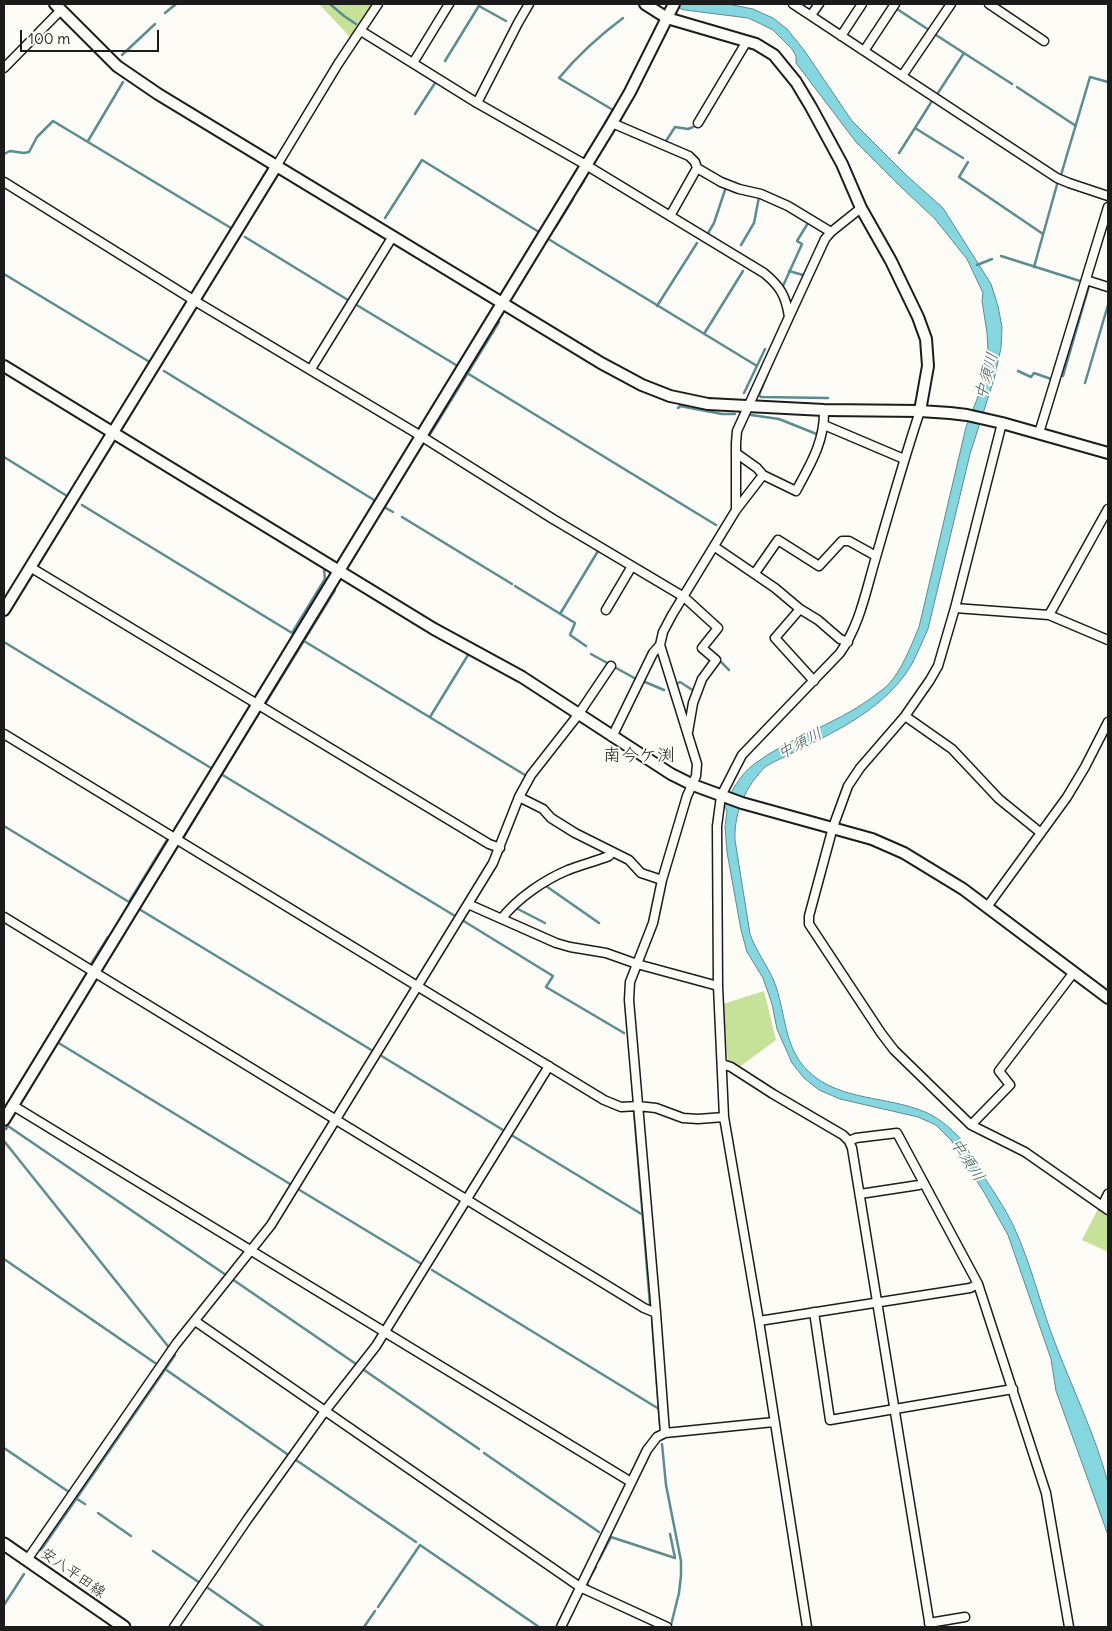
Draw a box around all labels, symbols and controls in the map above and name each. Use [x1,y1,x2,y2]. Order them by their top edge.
scale bar [22,20,161,52]
text: 100 m [28,29,70,48]
water label: 中須川 [972,350,1002,402]
water label: 中須川 [774,724,826,764]
district label: 南今ケ渕 [603,745,675,767]
water label: 中須川 [946,1135,988,1185]
street label: 安八平田線 [37,1544,109,1602]

